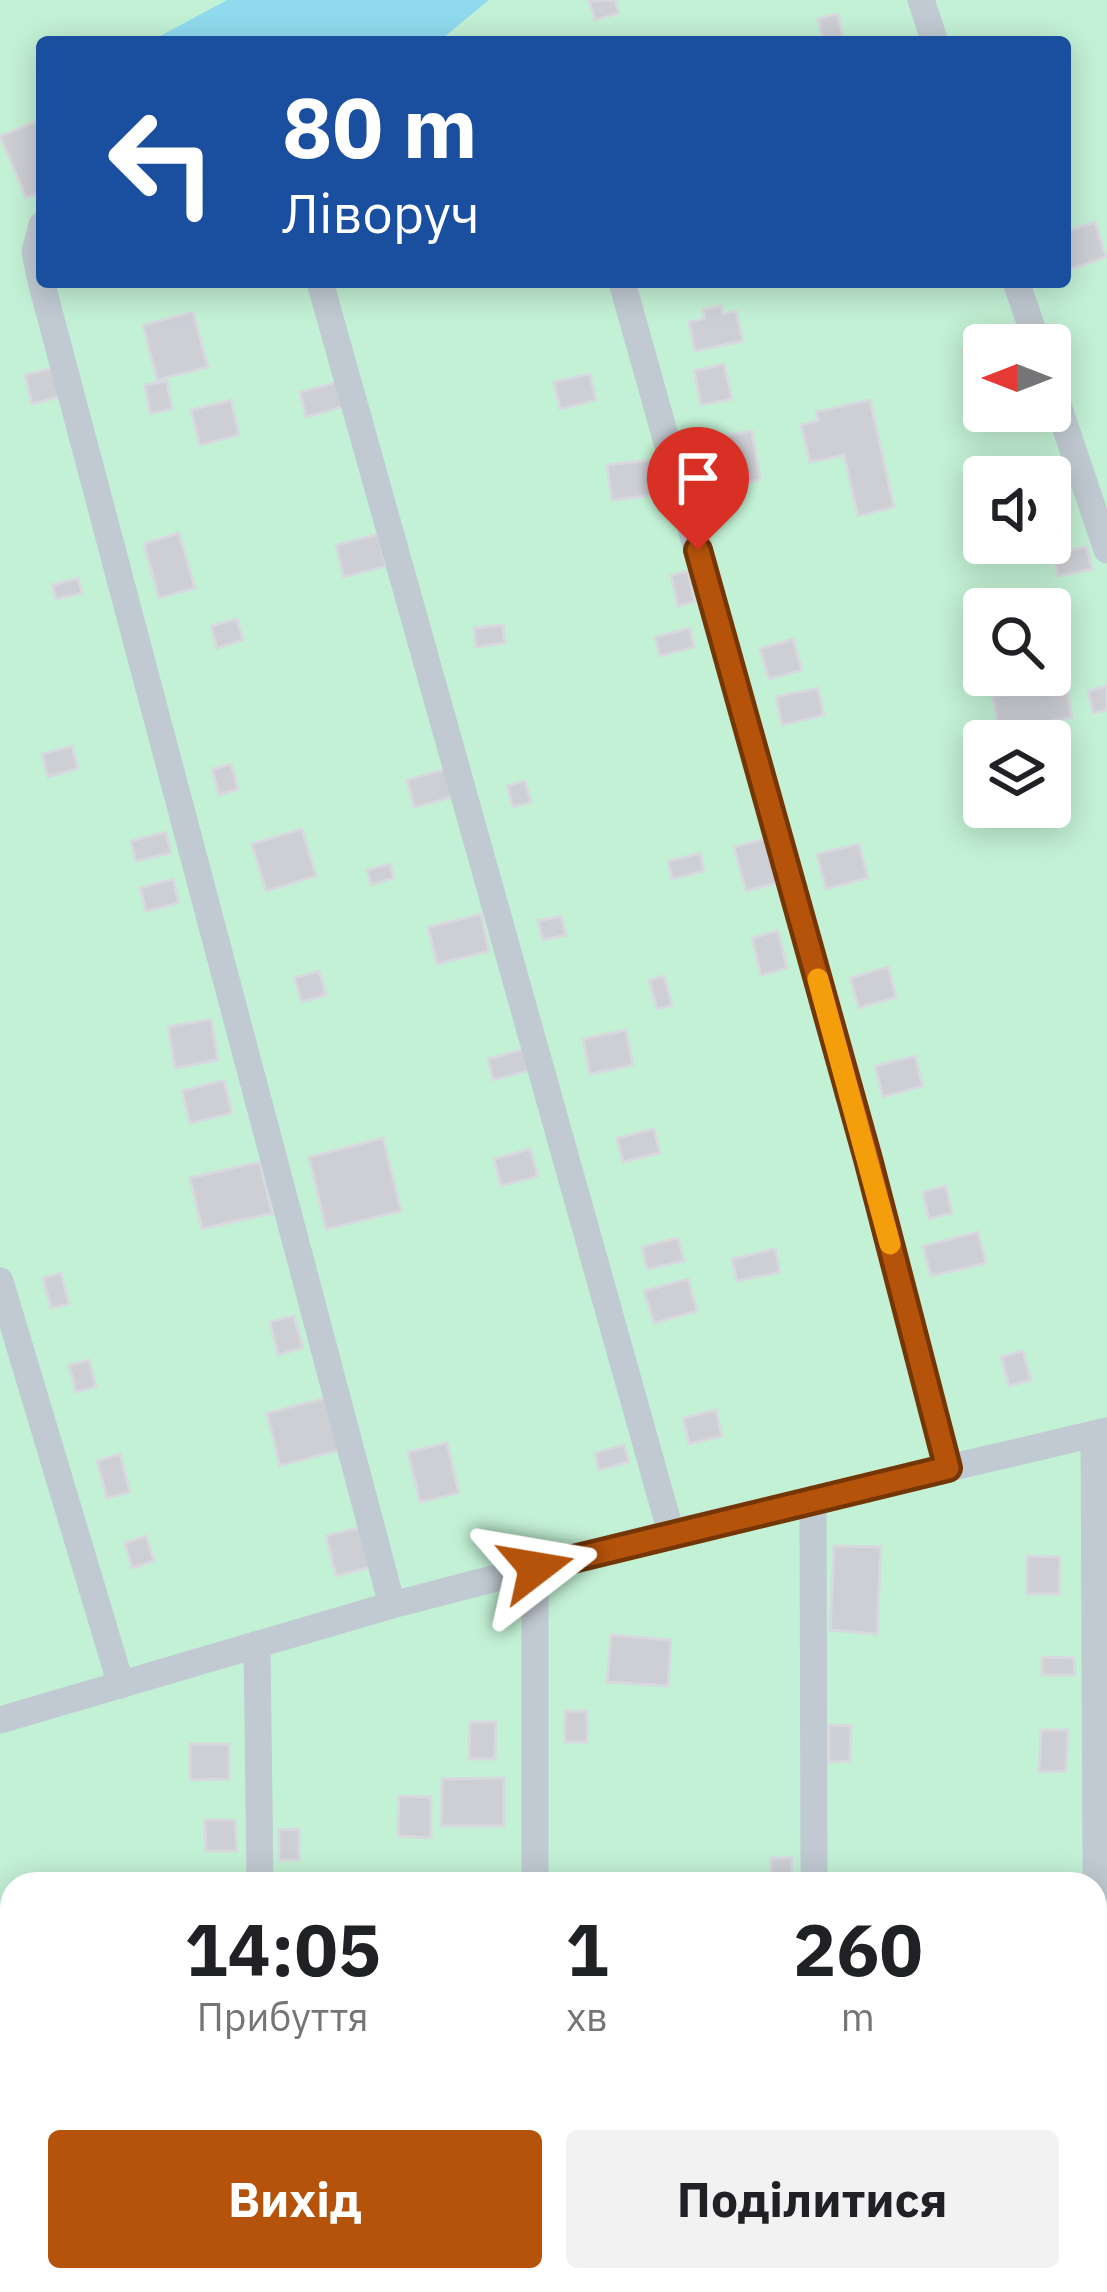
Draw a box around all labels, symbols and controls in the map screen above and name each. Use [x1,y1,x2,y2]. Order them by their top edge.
text: 80 m [282,72,478,181]
icon: left [84,84,240,240]
text: Ліворуч [282,178,480,248]
north arrow [963,324,1071,432]
map controls [963,324,1071,828]
pin [647,427,749,550]
icon: arrive [665,445,731,511]
button: sound [963,456,1071,564]
button: search [963,588,1071,696]
button: layers [963,720,1071,828]
position arrow [473,1505,599,1631]
text: 14:05 [184,1902,381,1996]
text: 1 [565,1902,609,1996]
text: 260 [793,1902,923,1996]
text: Прибуття [197,1991,369,2042]
text: хв [566,1991,608,2042]
text: m [841,1991,875,2042]
button: Вихід [48,2130,542,2268]
button: Поділитися [566,2130,1059,2268]

